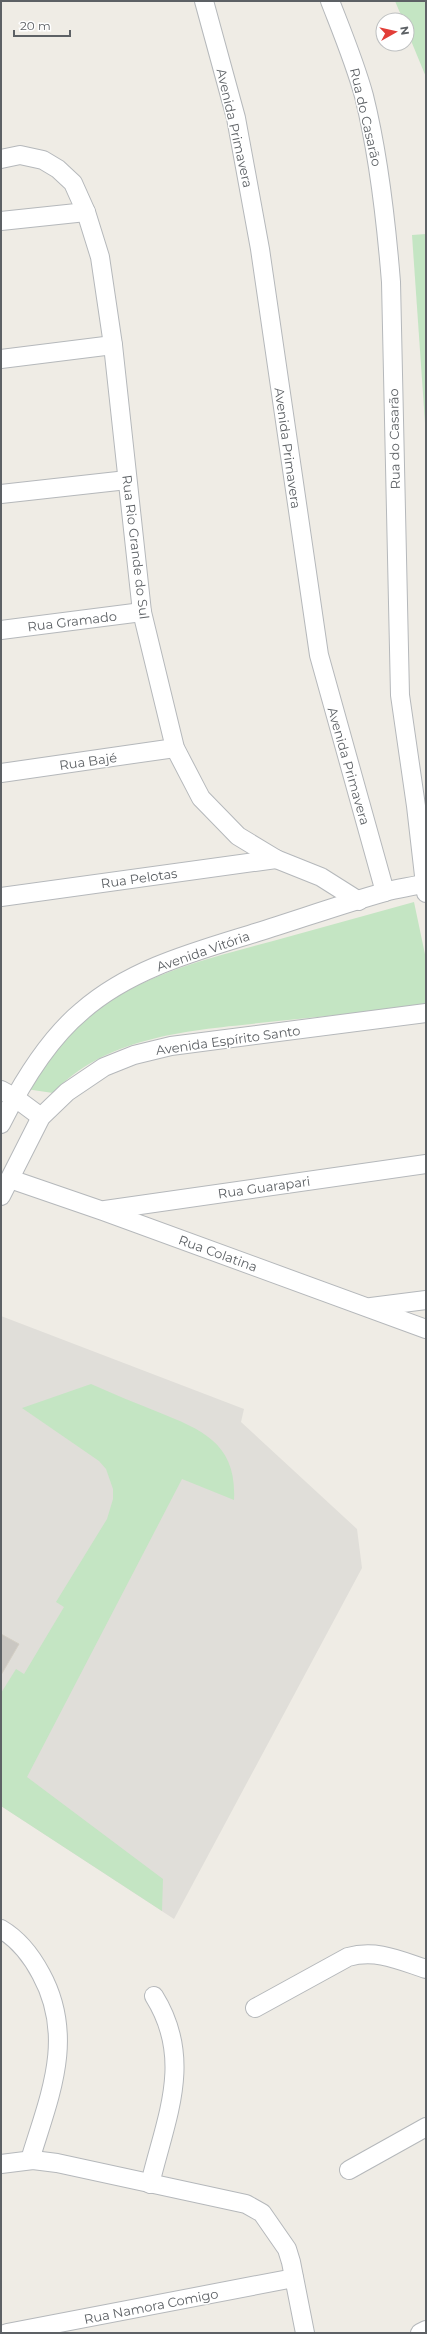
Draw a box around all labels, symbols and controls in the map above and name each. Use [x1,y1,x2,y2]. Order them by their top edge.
scale bar [14,12,70,38]
north arrow [375,12,415,52]
text: 20 m [20,18,51,33]
text: N [397,25,412,36]
street label: Rua do Casarão [347,66,385,168]
street label: Avenida Primavera [213,67,257,189]
street label: Avenida Primavera [272,387,304,509]
street label: Rua do Casarão [385,388,403,490]
street label: Rua Rio Grande do Sul [119,474,153,620]
street label: Rua Gramado [26,608,118,634]
street label: Avenida Primavera [325,705,373,827]
street label: Rua Bajé [58,749,118,773]
street label: Rua Pelotas [100,865,178,891]
street label: Avenida Vitória [154,928,252,974]
street label: Avenida Espírito Santo [155,1022,301,1058]
street label: Rua Guarapari [217,1173,311,1201]
street label: Rua Colatina [176,1231,260,1275]
street label: Rua Namora Comigo [82,2285,220,2327]

